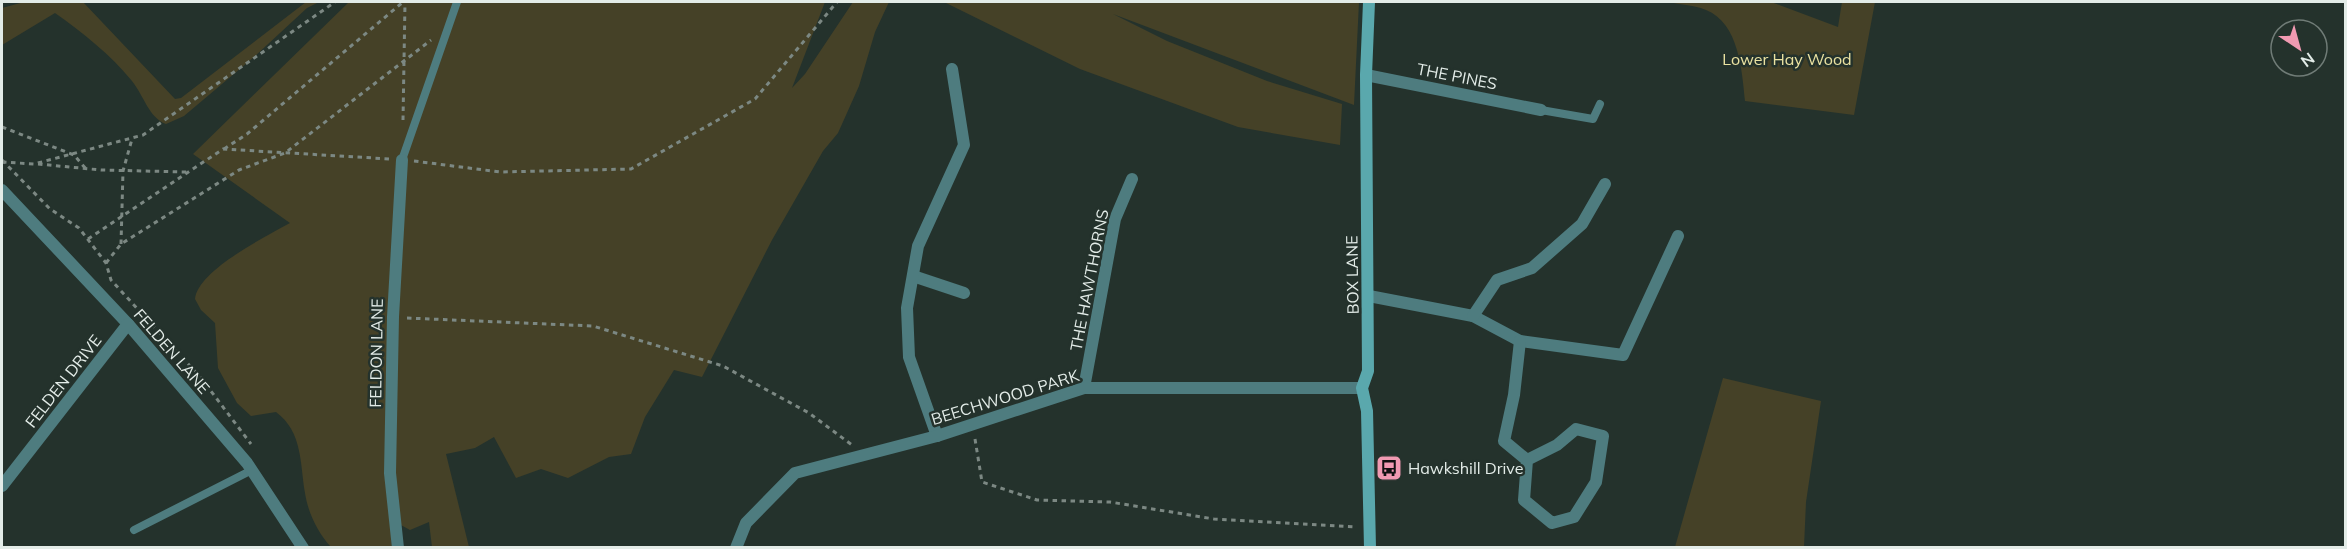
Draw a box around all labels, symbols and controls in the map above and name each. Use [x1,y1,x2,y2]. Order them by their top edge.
north arrow [2269,18,2329,78]
text: N [2297,48,2319,72]
park label: Lower Hay Wood [1722,49,1852,69]
street label: THE PINES [1415,58,1499,94]
street label: THE HAWTHORNS [1065,207,1113,353]
street label: BOX LANE [1341,235,1363,315]
street label: FELDON LANE [365,298,387,408]
street label: FELDEN LANE [130,304,214,398]
street label: FELDEN DRIVE [21,331,105,431]
street label: BEECHWOOD PARK [929,365,1082,429]
bus stop icon: Hawkshill Drive [1374,453,1404,483]
place label: Hawkshill Drive [1408,458,1523,478]

